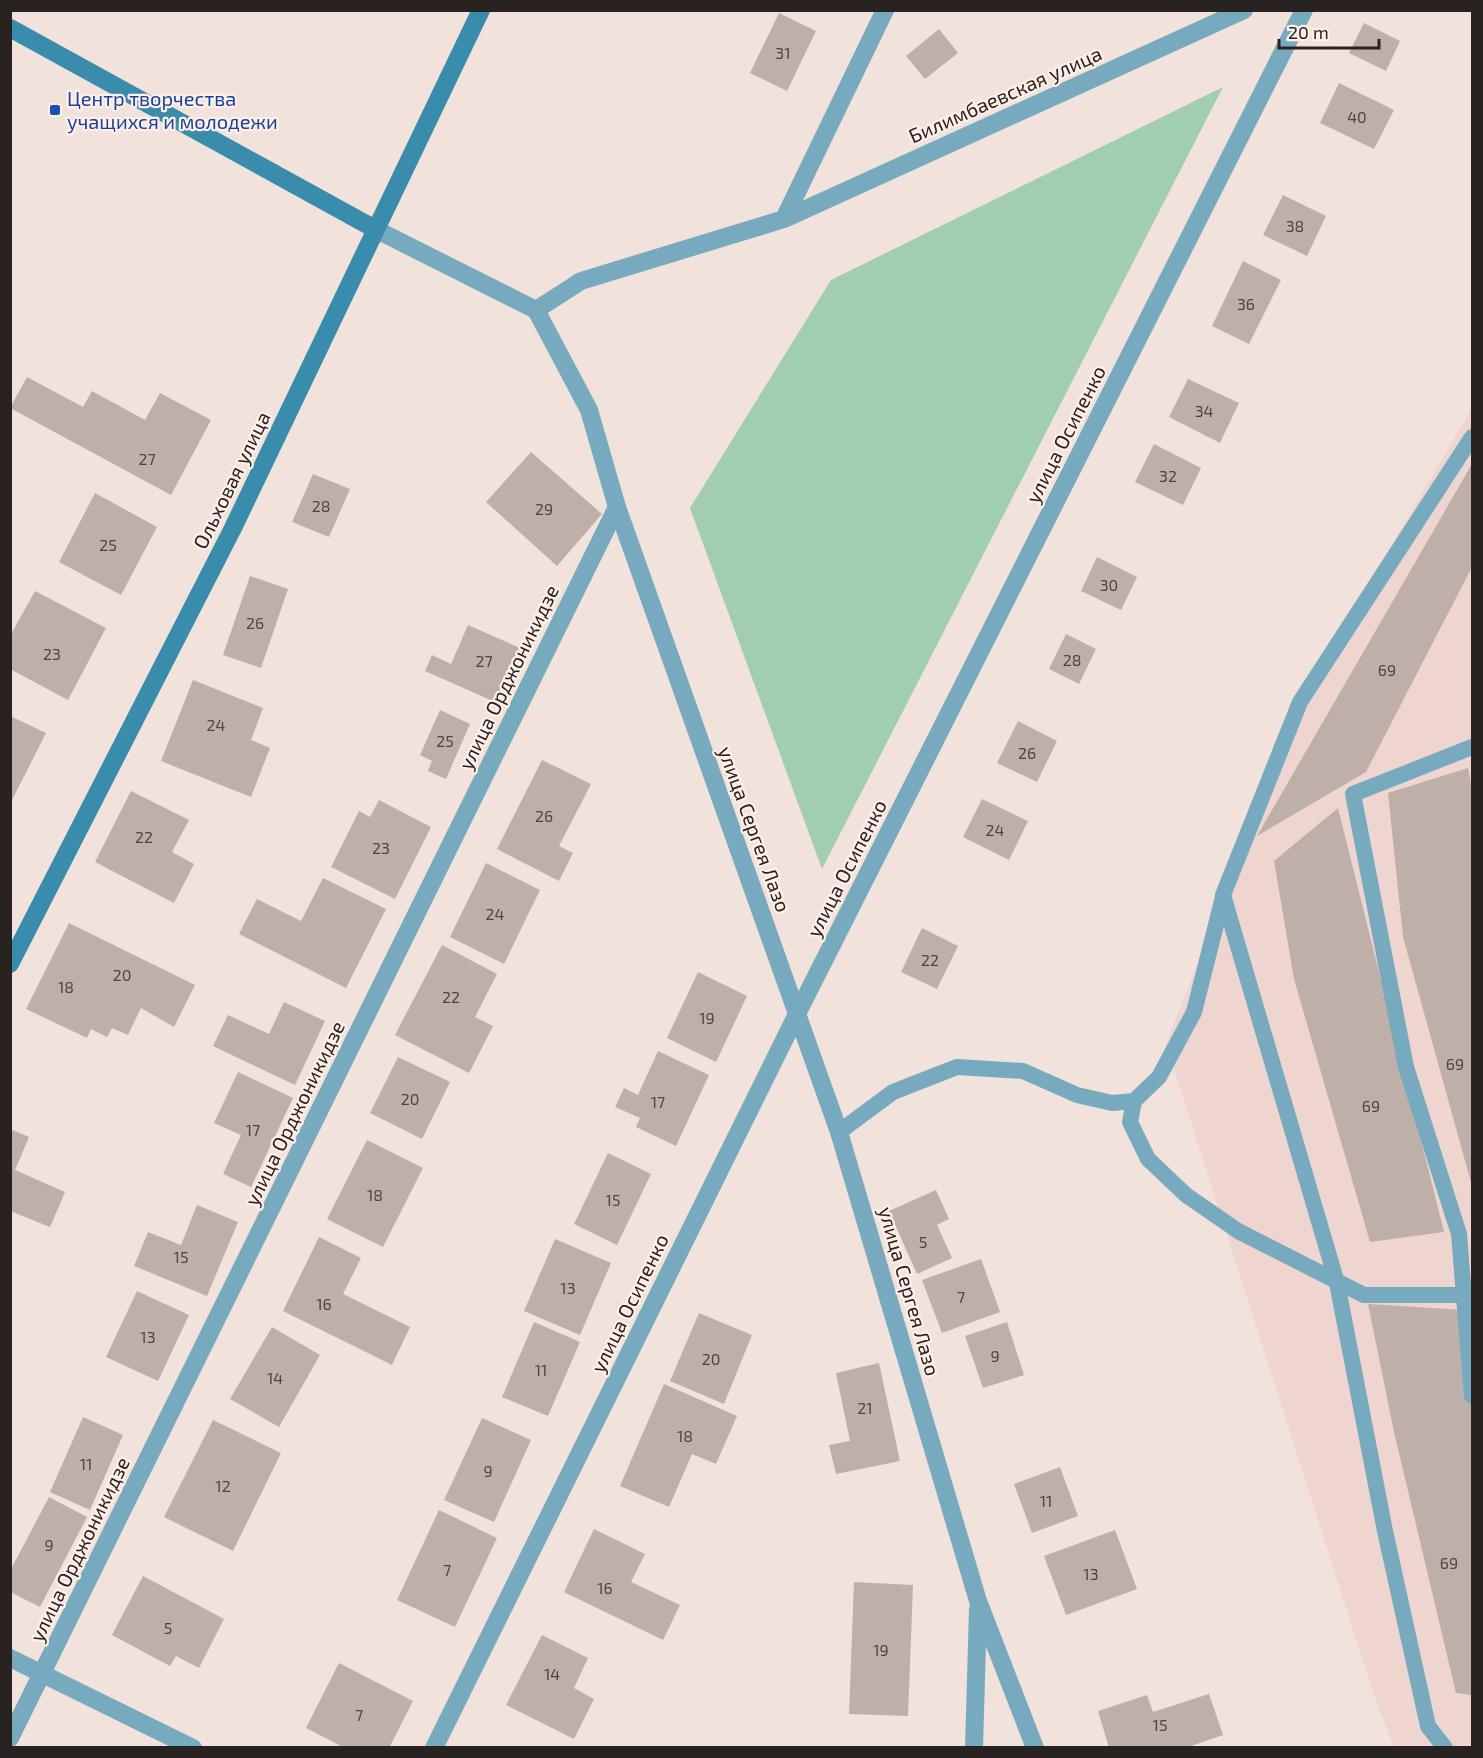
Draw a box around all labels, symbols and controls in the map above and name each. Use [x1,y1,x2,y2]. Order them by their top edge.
scale bar [1279,12,1380,50]
text: 20 m [1288,21,1329,43]
street label: Билимбаевская улица [905,41,1106,148]
house number: 31 [775,43,791,62]
place label: Центр творчества учащихся и молодежи [67,86,278,134]
marker: Центр творчества учащихся и молодежи [48,103,62,117]
house number: 40 [1347,107,1367,126]
house number: 38 [1286,216,1304,235]
house number: 36 [1237,294,1255,313]
street label: улица Осипенко [1020,361,1111,507]
house number: 34 [1195,401,1214,420]
street label: Ольховая улица [187,407,276,553]
house number: 27 [138,449,156,468]
house number: 32 [1159,466,1177,485]
house number: 28 [312,496,330,515]
house number: 29 [535,499,553,518]
house number: 25 [99,535,117,554]
house number: 30 [1100,575,1118,594]
street label: улица Орджоникидзе [453,581,564,774]
house number: 26 [246,613,264,632]
house number: 23 [43,644,61,663]
house number: 28 [1063,650,1081,669]
house number: 27 [475,651,493,670]
house number: 69 [1378,660,1396,679]
house number: 24 [207,715,226,734]
house number: 25 [436,731,454,750]
street label: улица Сергея Лазо [713,743,796,915]
house number: 26 [1018,743,1036,762]
street label: улица Осипенко [801,795,892,941]
house number: 26 [535,806,553,825]
house number: 24 [986,820,1005,839]
house number: 22 [135,827,153,846]
house number: 23 [372,838,390,857]
house number: 24 [486,904,505,923]
house number: 22 [921,950,939,969]
house number: 20 [113,965,131,984]
house number: 18 [58,977,74,996]
house number: 22 [442,987,460,1006]
house number: 19 [699,1008,715,1027]
street label: улица Орджоникидзе [239,1017,350,1210]
house number: 69 [1446,1054,1464,1073]
house number: 20 [401,1089,419,1108]
house number: 17 [651,1092,665,1111]
house number: 69 [1362,1096,1380,1115]
house number: 17 [246,1120,260,1139]
house number: 18 [367,1185,383,1204]
house number: 15 [606,1190,620,1209]
street label: улица Сергея Лазо [873,1204,946,1378]
street label: улица Осипенко [585,1230,674,1377]
house number: 5 [919,1232,927,1251]
house number: 15 [174,1247,188,1266]
house number: 13 [560,1278,576,1297]
house number: 7 [957,1287,965,1306]
house number: 16 [316,1294,332,1313]
house number: 13 [140,1327,156,1346]
house number: 9 [990,1346,1000,1365]
house number: 20 [702,1349,720,1368]
house number: 11 [535,1360,547,1379]
house number: 14 [267,1368,283,1387]
house number: 21 [857,1398,873,1417]
house number: 18 [677,1426,693,1445]
street label: улица Орджоникидзе [24,1453,135,1646]
house number: 11 [80,1454,92,1473]
house number: 9 [483,1461,493,1480]
house number: 12 [215,1476,231,1495]
house number: 11 [1040,1491,1052,1510]
house number: 9 [44,1535,54,1554]
house number: 69 [1440,1553,1458,1572]
house number: 7 [443,1560,451,1579]
house number: 13 [1083,1564,1099,1583]
house number: 16 [597,1578,613,1597]
house number: 5 [164,1618,172,1637]
house number: 19 [873,1640,889,1659]
house number: 14 [544,1664,560,1683]
house number: 7 [355,1705,363,1724]
house number: 15 [1153,1715,1167,1734]

